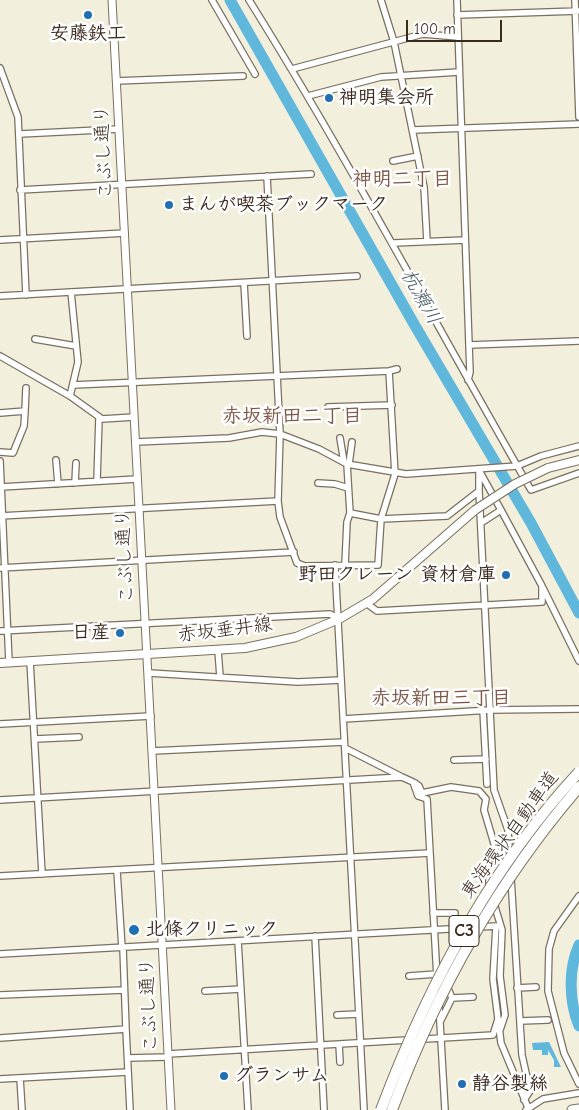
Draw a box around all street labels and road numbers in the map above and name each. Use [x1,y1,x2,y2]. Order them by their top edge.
street label: こぶし通り [90,104,118,200]
street label: こぶし通り [111,508,139,604]
street label: 赤坂垂井線 [176,613,274,647]
street label: 東海環状自動車道 [456,767,564,903]
road number: C3 [449,916,479,946]
street label: こぶし通り [135,957,163,1053]

